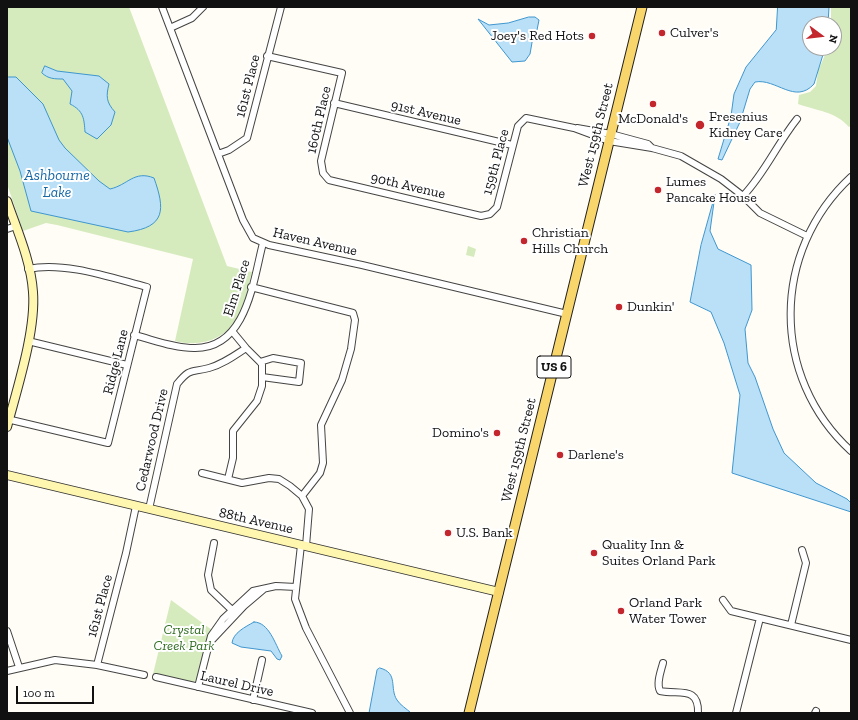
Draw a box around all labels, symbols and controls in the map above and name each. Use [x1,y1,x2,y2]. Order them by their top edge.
north arrow [802,16,842,56]
place label: Culver's [670,25,719,41]
place label: Joey's Red Hots [491,28,584,44]
marker: Culver's [657,28,667,38]
marker: Joey's Red Hots [587,31,597,41]
text: N [826,33,840,45]
street label: 161st Place [232,53,264,119]
street label: West 159th Street [575,81,617,189]
street label: 160th Place [303,85,335,155]
street label: 91st Avenue [389,97,463,129]
marker: McDonald's [648,99,658,109]
place label: Fresenius Kidney Care [709,109,783,142]
place label: McDonald's [618,111,688,127]
marker: Fresenius Kidney Care [694,119,706,131]
street label: 159th Place [479,127,513,197]
water label: Ashbourne Lake [24,167,90,202]
street label: 90th Avenue [369,169,447,203]
place label: Lumes Pancake House [666,174,757,206]
marker: Lumes Pancake House [653,185,663,195]
street label: Haven Avenue [271,224,359,260]
place label: Christian Hills Church [532,225,608,258]
marker: Christian Hills Church [519,236,529,246]
street label: Elm Place [220,257,254,319]
place label: Dunkin' [627,299,674,315]
marker: Dunkin' [614,302,624,312]
street label: Ridge Lane [100,328,132,396]
road number: US 6 [537,356,571,378]
street label: Cedarwood Drive [132,387,172,493]
street label: West 159th Street [498,396,540,504]
place label: Domino's [432,425,489,441]
marker: Domino's [492,428,502,438]
place label: Darlene's [568,447,624,463]
marker: Darlene's [555,450,565,460]
street label: 88th Avenue [217,504,295,538]
place label: U.S. Bank [456,525,512,541]
marker: U.S. Bank [443,528,453,538]
place label: Quality Inn & Suites Orland Park [602,537,715,570]
marker: Quality Inn & Suites Orland Park [589,548,599,558]
street label: 161st Place [84,573,116,639]
place label: Orland Park Water Tower [629,595,707,628]
marker: Orland Park Water Tower [616,606,626,616]
park label: Crystal Creek Park [154,622,214,654]
street label: Laurel Drive [199,667,275,701]
scale bar [18,678,96,704]
text: 100 m [23,686,55,700]

